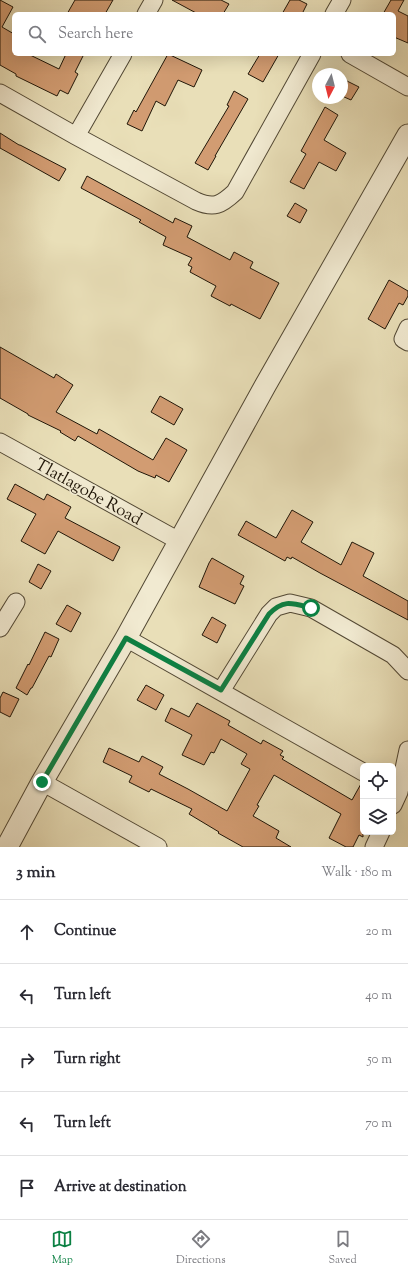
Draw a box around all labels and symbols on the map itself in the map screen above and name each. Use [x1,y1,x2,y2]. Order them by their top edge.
north arrow [312,68,348,104]
street label: Tlatlagobe Road [30,453,146,532]
route start [302,599,320,617]
route end [33,773,51,791]

